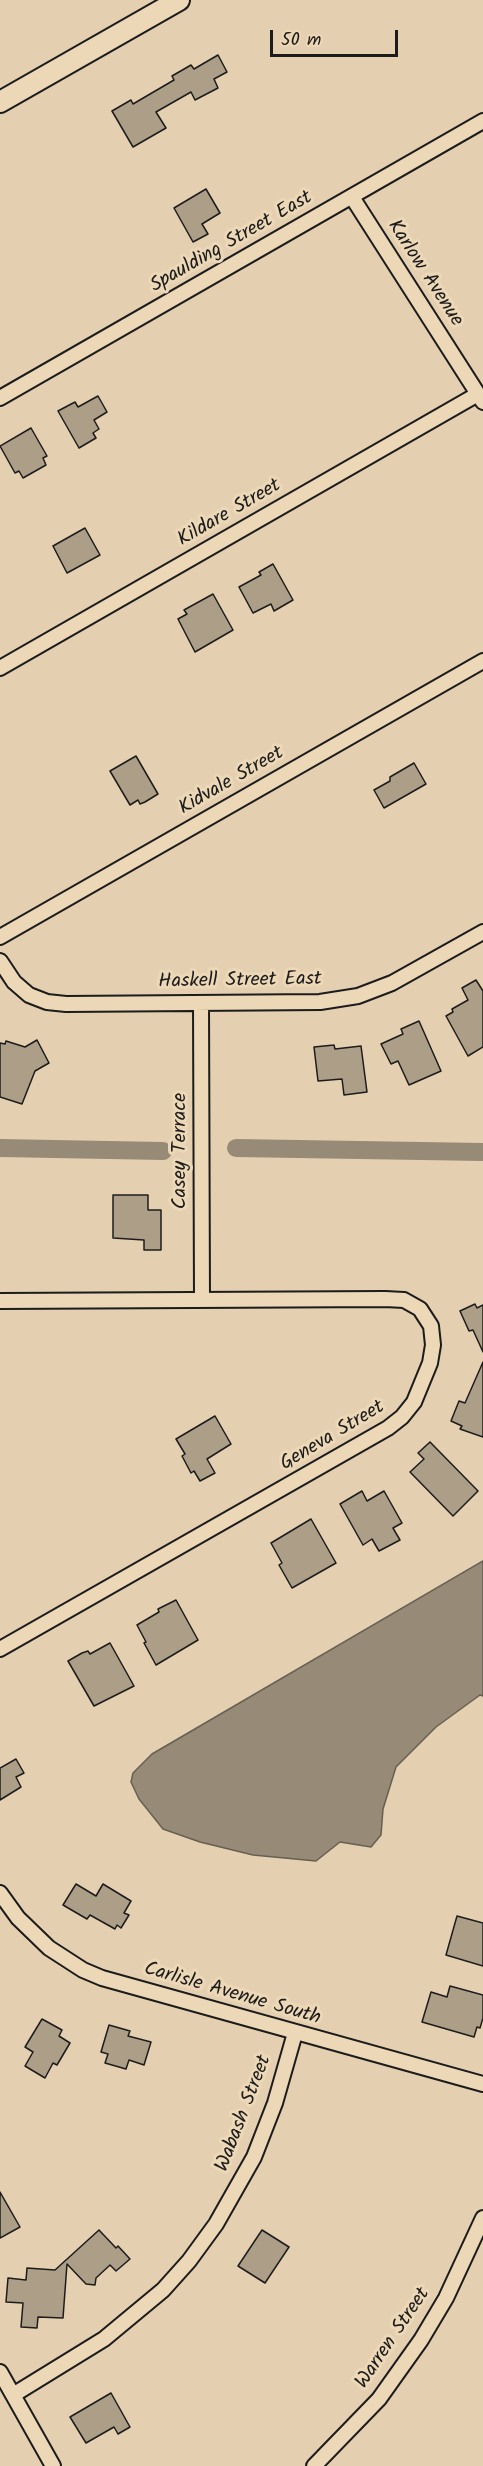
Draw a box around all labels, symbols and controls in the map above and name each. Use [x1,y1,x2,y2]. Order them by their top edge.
scale bar [273,18,400,56]
text: 50 m [281,26,321,55]
street label: Spaulding Street East [147,187,317,299]
street label: Karlow Avenue [381,216,467,332]
street label: Kildare Street [174,475,286,553]
street label: Kidvale Street [175,742,289,822]
street label: Haskell Street East [158,969,322,995]
street label: Casey Terrace [170,1093,194,1209]
street label: Geneva Street [276,1396,390,1478]
street label: Carlisle Avenue South [141,1958,323,2032]
street label: Wabash Street [212,2052,278,2176]
street label: Warren Street [351,2284,437,2394]

